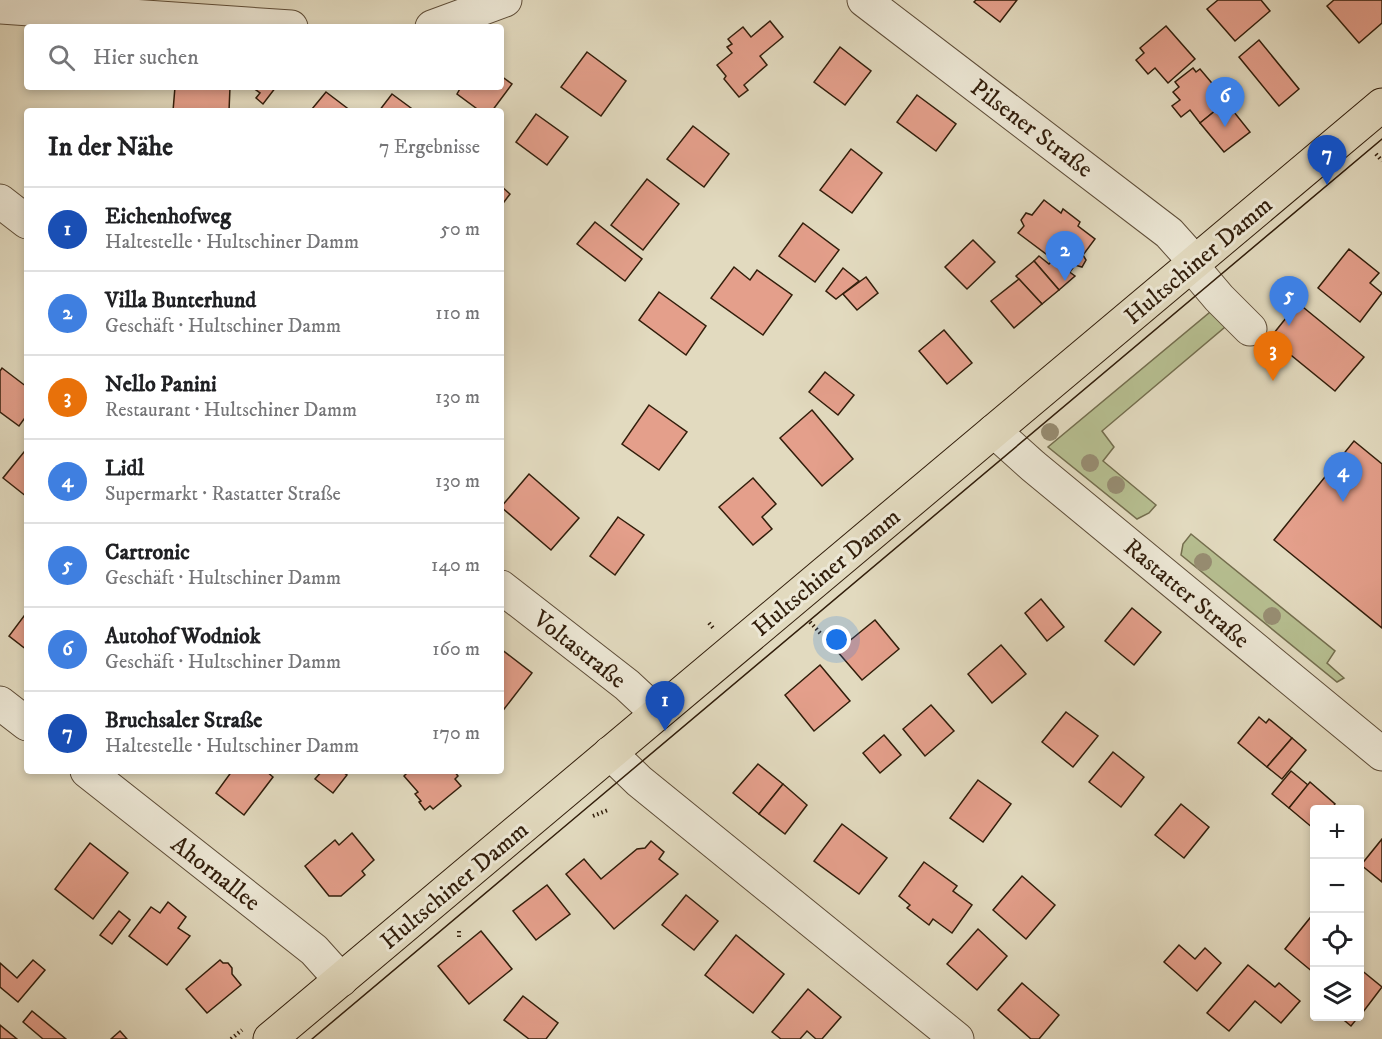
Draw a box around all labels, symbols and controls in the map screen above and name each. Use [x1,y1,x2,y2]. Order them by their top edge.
search box [24,24,504,90]
icon: search [45,41,78,74]
text: Hier suchen [93,44,199,71]
street label: Pilsener Straße [964,73,1099,185]
pin: 6 [1206,78,1244,127]
text: In der Nähe [48,131,173,164]
text: 7 Ergebnisse [379,135,480,160]
pin: 7 [1308,136,1346,185]
street label: Hultschiner Damm [1119,190,1279,331]
text: Eichenhofweg [105,203,231,230]
text: 1 [64,217,71,242]
text: 50 m [440,217,480,242]
text: Haltestelle · Hultschiner Damm [105,230,359,255]
pin: 2 [1046,232,1084,281]
pin: 5 [1270,276,1308,326]
text: Villa Bunterhund [105,287,256,314]
text: 2 [63,301,72,326]
text: 110 m [435,301,480,326]
text: Geschäft · Hultschiner Damm [105,314,341,339]
pin: 3 [1254,332,1292,381]
text: Nello Panini [105,371,217,398]
text: 3 [64,385,71,410]
text: 130 m [435,385,480,410]
text: Restaurant · Hultschiner Damm [105,398,357,423]
pin: 4 [1324,452,1362,502]
text: Lidl [105,455,144,482]
text: 4 [62,469,73,494]
text: 130 m [435,469,480,494]
text: Supermarkt · Rastatter Straße [105,482,341,507]
street label: Hultschiner Damm [747,502,907,643]
street label: Rastatter Straße [1117,532,1256,655]
text: Cartronic [105,539,190,566]
text: 5 [63,553,72,578]
text: 140 m [431,553,480,578]
text: Geschäft · Hultschiner Damm [105,566,341,591]
street label: Voltastraße [526,604,632,695]
text: Autohof Wodniok [105,623,261,650]
your location [822,625,851,654]
text: 6 [62,637,73,662]
text: 160 m [432,637,480,662]
text: Geschäft · Hultschiner Damm [105,650,341,675]
pin: 1 [646,682,684,731]
text: Bruchsaler Straße [105,707,262,734]
text: 7 [62,721,73,746]
text: 170 m [432,721,480,746]
text: Haltestelle · Hultschiner Damm [105,734,359,759]
map controls [1310,805,1364,1021]
button: + [1310,805,1364,859]
street label: Hultschiner Damm [375,815,535,956]
street label: Ahornallee [165,830,266,918]
button: − [1310,859,1364,913]
button: locate [1310,913,1364,967]
button: layers [1310,967,1364,1021]

